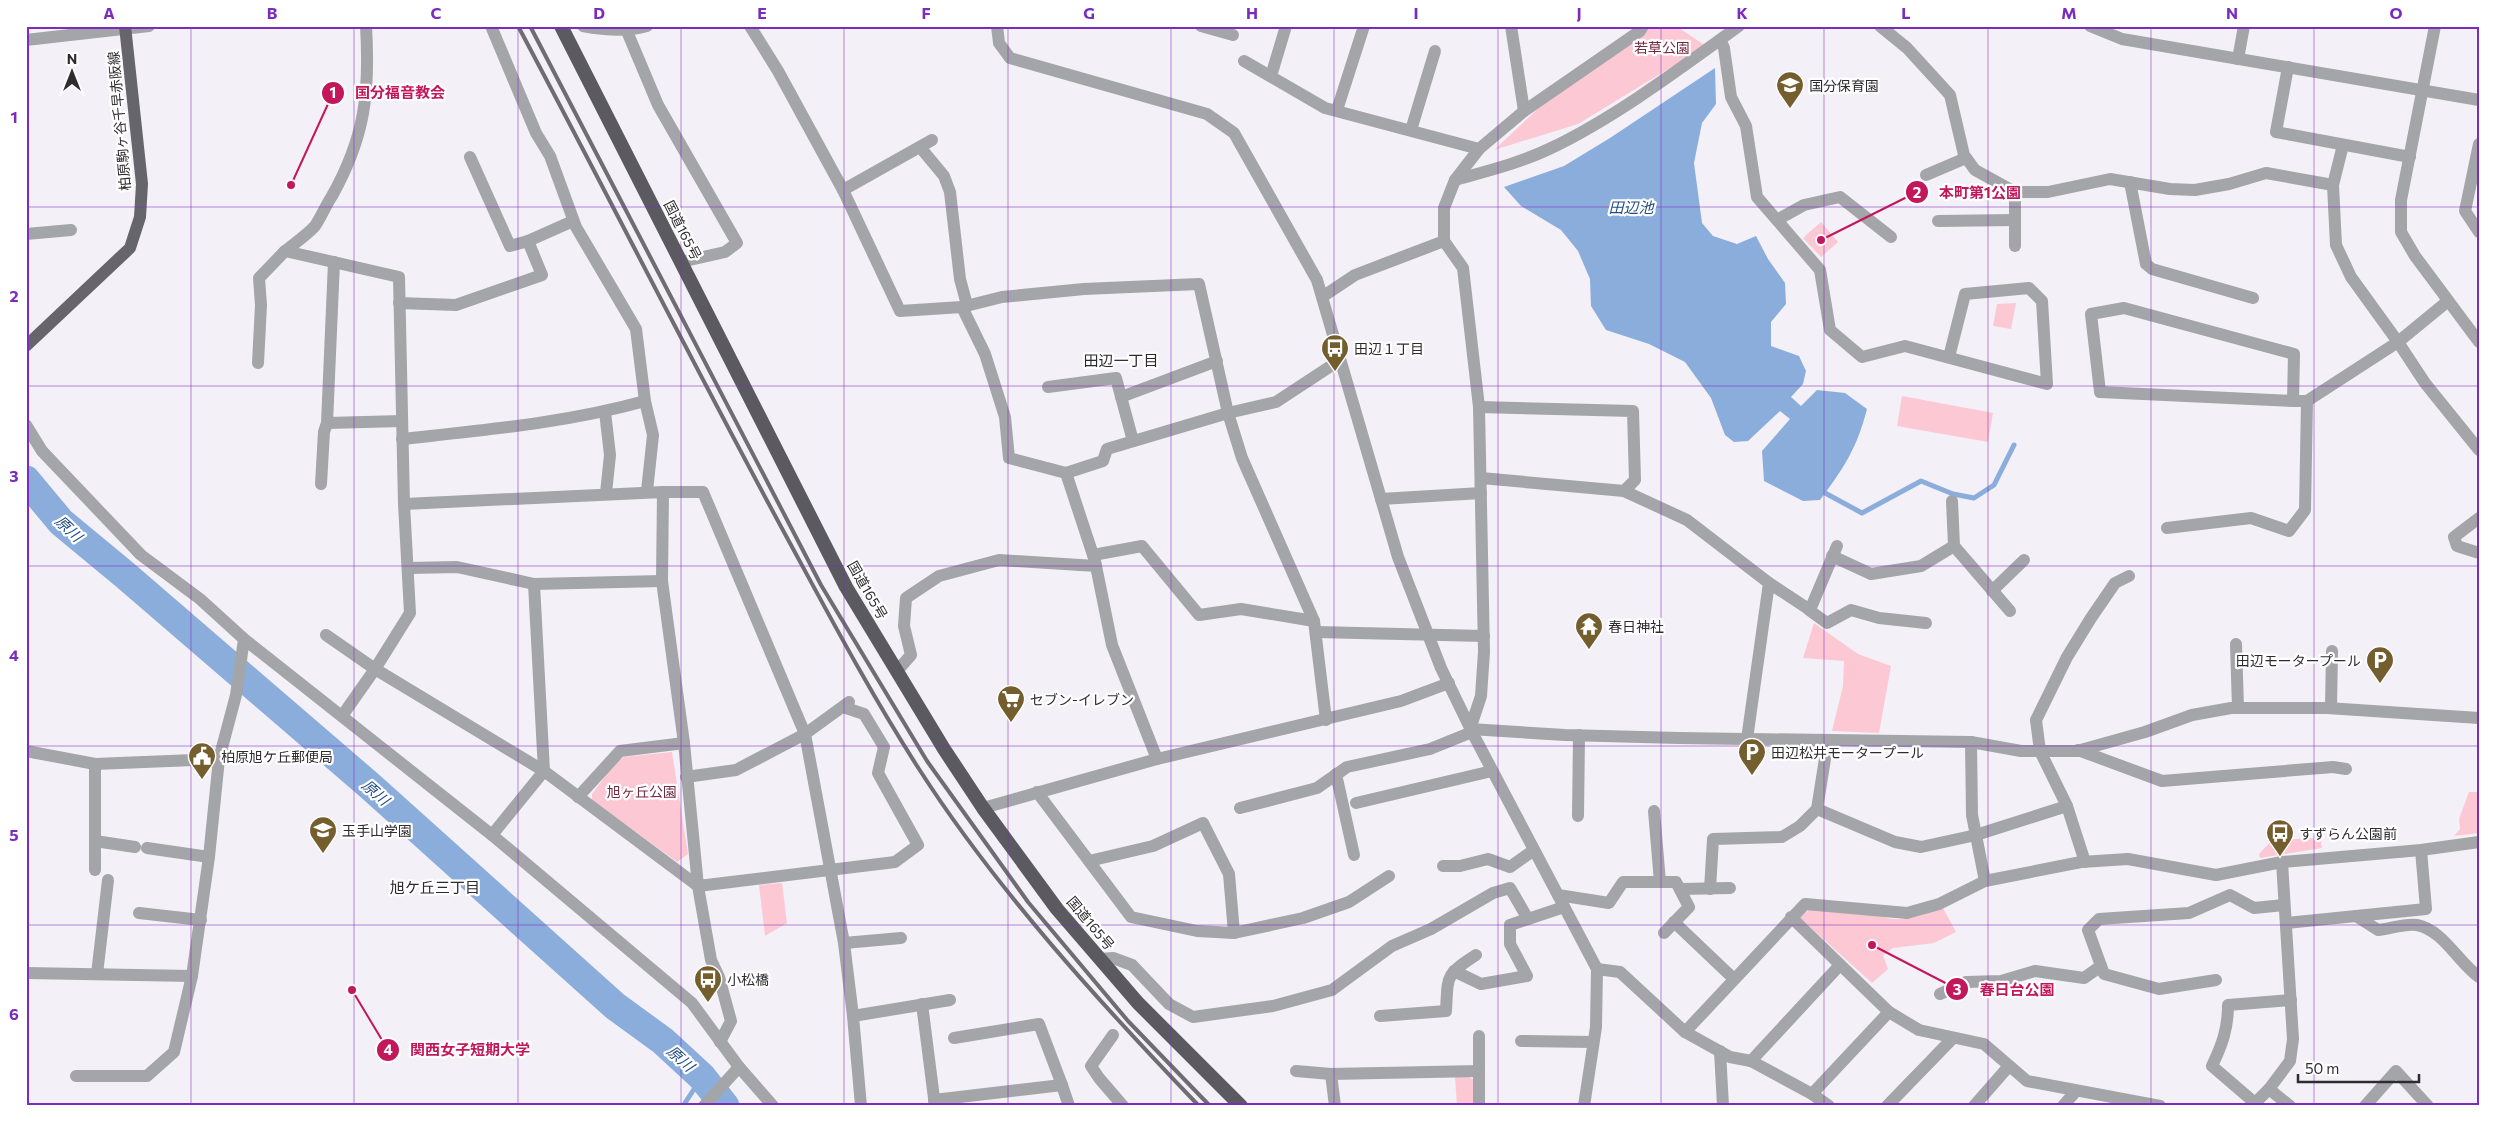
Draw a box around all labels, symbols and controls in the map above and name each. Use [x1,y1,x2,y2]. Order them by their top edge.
text: A [103,3,115,22]
text: B [267,3,278,22]
text: C [431,3,442,22]
text: D [593,3,605,22]
text: E [757,3,767,22]
text: F [921,3,931,22]
text: G [1083,3,1095,22]
text: H [1246,3,1258,22]
text: I [1413,3,1419,22]
text: J [1576,3,1582,22]
text: K [1736,3,1748,22]
text: L [1901,3,1911,22]
text: M [2061,3,2077,22]
text: N [2226,3,2238,22]
text: O [2389,3,2403,22]
park label: 若草公園 [1634,39,1690,56]
north arrow [48,48,98,98]
text: N [67,50,77,67]
street label: 柏原駒ヶ谷千早赤阪線 [104,51,134,191]
school or university icon: 国分保育園 [1775,70,1805,109]
place label: 国分保育園 [1809,77,1879,94]
callout: 国分福音教会 [320,78,455,108]
text: 1 [330,83,336,101]
text: 国分福音教会 [355,83,445,101]
text: 1 [10,107,18,126]
callout: 本町第1公園 [1904,177,2031,207]
text: 2 [1913,183,1921,201]
text: 本町第1公園 [1939,183,2021,201]
street label: 国道165号 [661,197,705,263]
water label: 田辺池 [1608,198,1655,216]
text: 2 [9,286,19,305]
bus stop icon: 田辺１丁目 [1320,333,1350,372]
place label: 田辺１丁目 [1354,340,1424,357]
district label: 田辺一丁目 [1083,351,1159,369]
text: 3 [9,466,19,485]
water label: 原川 [52,511,88,546]
street label: 国道165号 [845,558,891,622]
temple icon: 春日神社 [1574,611,1604,650]
place label: 春日神社 [1608,618,1664,635]
text: 4 [9,645,19,664]
parking icon: 田辺モータープール [2365,645,2395,684]
place label: 田辺モータープール [2236,652,2361,669]
supermarket icon: セブン-イレブン [996,684,1026,723]
place label: セブン-イレブン [1030,691,1134,708]
parking icon: 田辺松井モータープール [1737,737,1767,776]
public building icon: 柏原旭ケ丘郵便局 [187,741,217,780]
place label: 田辺松井モータープール [1771,744,1924,761]
place label: 柏原旭ケ丘郵便局 [221,748,333,765]
water label: 原川 [359,775,395,810]
park label: 旭ヶ丘公園 [607,783,677,800]
school or university icon: 玉手山学園 [308,815,338,854]
bus stop icon: すずらん公園前 [2265,818,2295,857]
place label: 玉手山学園 [342,822,412,839]
text: 5 [9,825,19,844]
place label: すずらん公園前 [2299,825,2397,842]
district label: 旭ケ丘三丁目 [390,878,480,896]
street label: 国道165号 [1064,893,1118,953]
bus stop icon: 小松橋 [693,964,723,1003]
place label: 小松橋 [727,971,769,988]
callout: 春日台公園 [1945,974,2065,1004]
text: 3 [1953,980,1962,998]
text: 春日台公園 [1979,980,2055,998]
text: 6 [9,1004,19,1023]
callout: 関西女子短期大学 [375,1035,540,1065]
text: 4 [383,1040,393,1058]
text: 関西女子短期大学 [410,1040,530,1058]
water label: 原川 [664,1041,700,1076]
scale bar [2298,1052,2419,1084]
text: 50 m [2305,1059,2339,1077]

